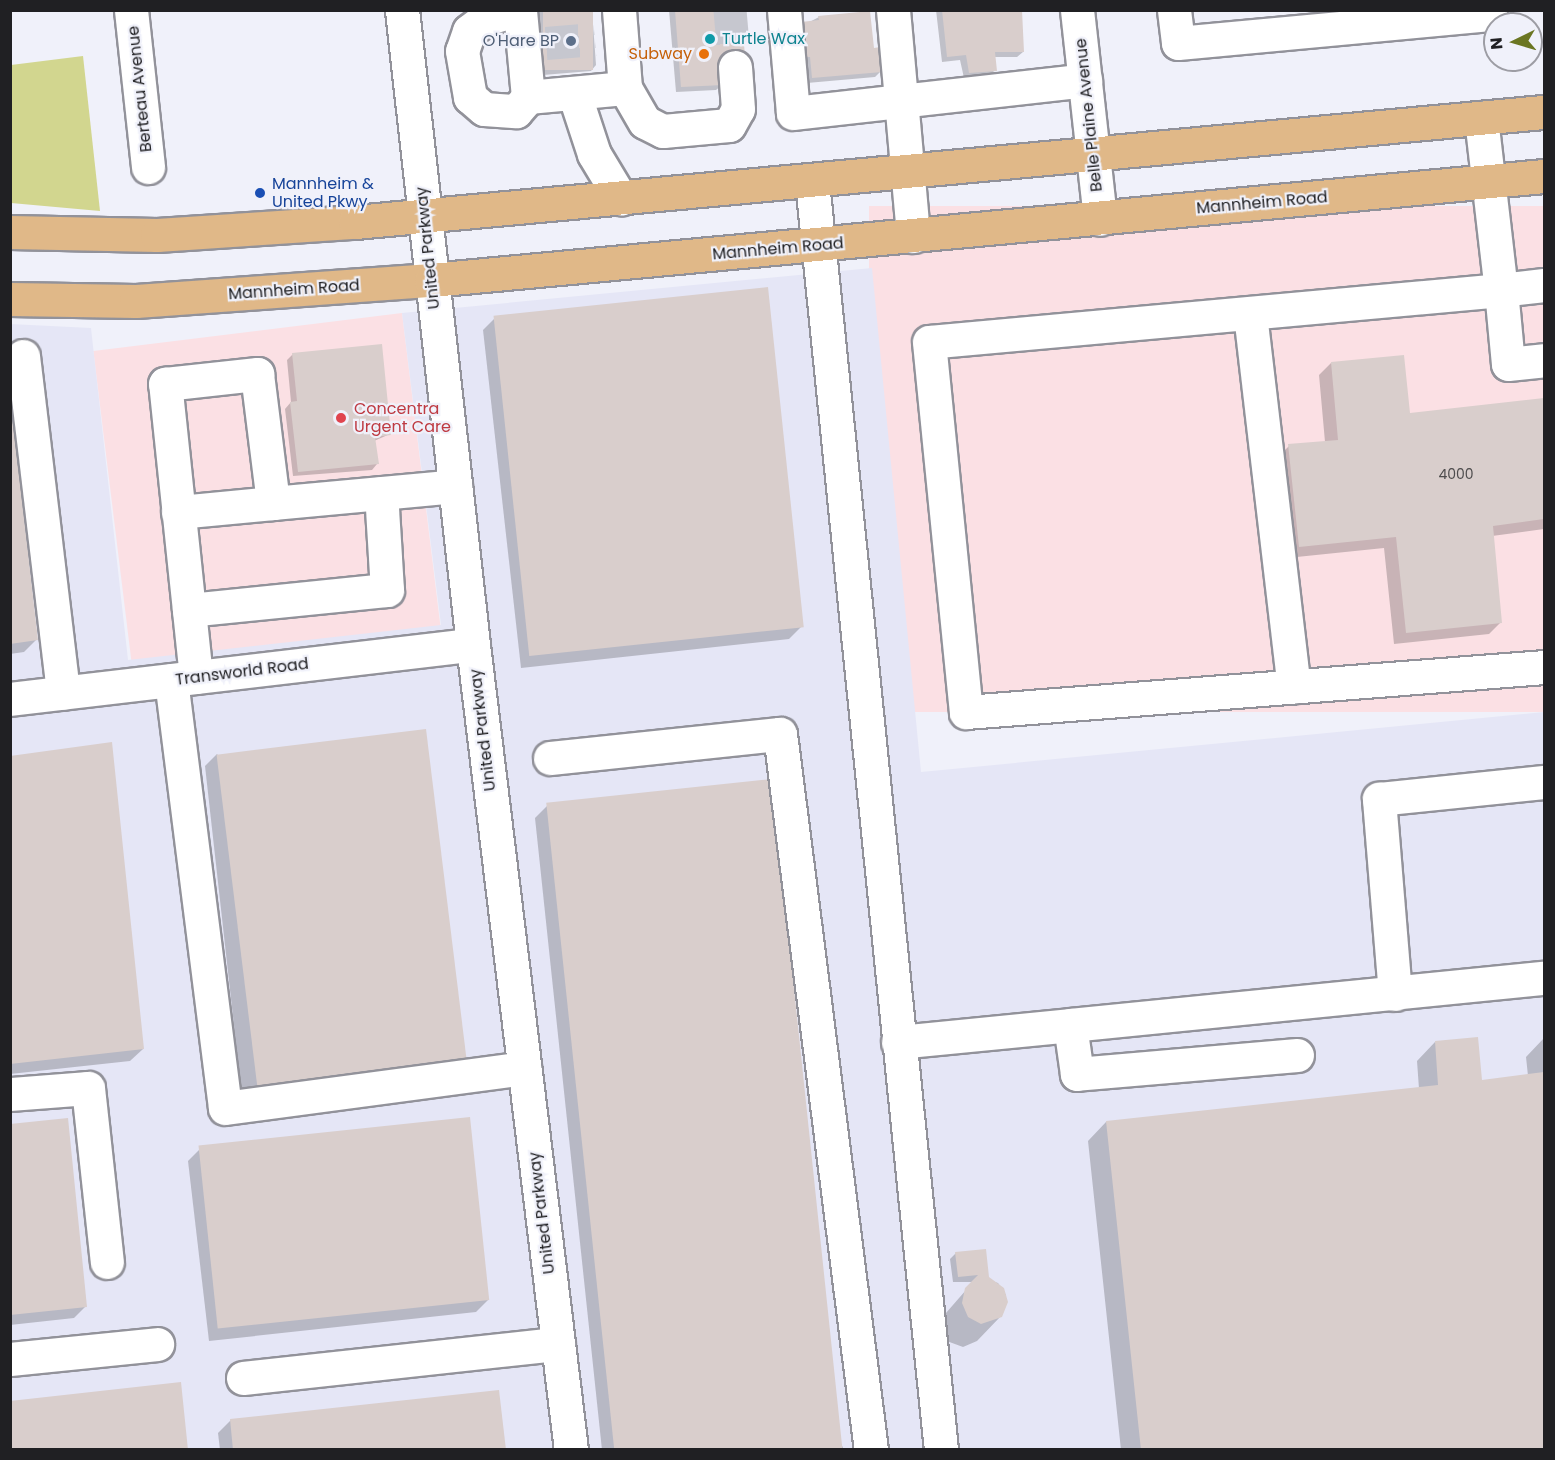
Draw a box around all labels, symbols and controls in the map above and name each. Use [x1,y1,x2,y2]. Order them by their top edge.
north arrow [1483,12,1543,72]
street label: Berteau Avenue [124,25,156,153]
place label: Turtle Wax [722,29,805,49]
place label: O'Hare BP [483,31,559,51]
marker: Turtle Wax [703,32,717,46]
marker: O'Hare BP [564,34,578,48]
text: N [1485,36,1509,50]
street label: Belle Plaine Avenue [1071,37,1107,193]
place label: Subway [629,44,692,64]
marker: Subway [697,47,711,61]
place label: Mannheim & United Pkwy [272,174,374,212]
marker: Mannheim & United Pkwy [253,186,267,200]
street label: United Parkway [412,186,444,310]
street label: Mannheim Road [1196,188,1328,218]
street label: Mannheim Road [712,234,844,264]
street label: Mannheim Road [228,276,360,304]
place label: Concentra Urgent Care [354,399,451,437]
marker: Concentra Urgent Care [332,409,350,427]
house number: 4000 [1438,466,1474,482]
street label: Transworld Road [174,654,310,690]
street label: United Parkway [466,668,500,792]
street label: United Parkway [525,1151,559,1275]

